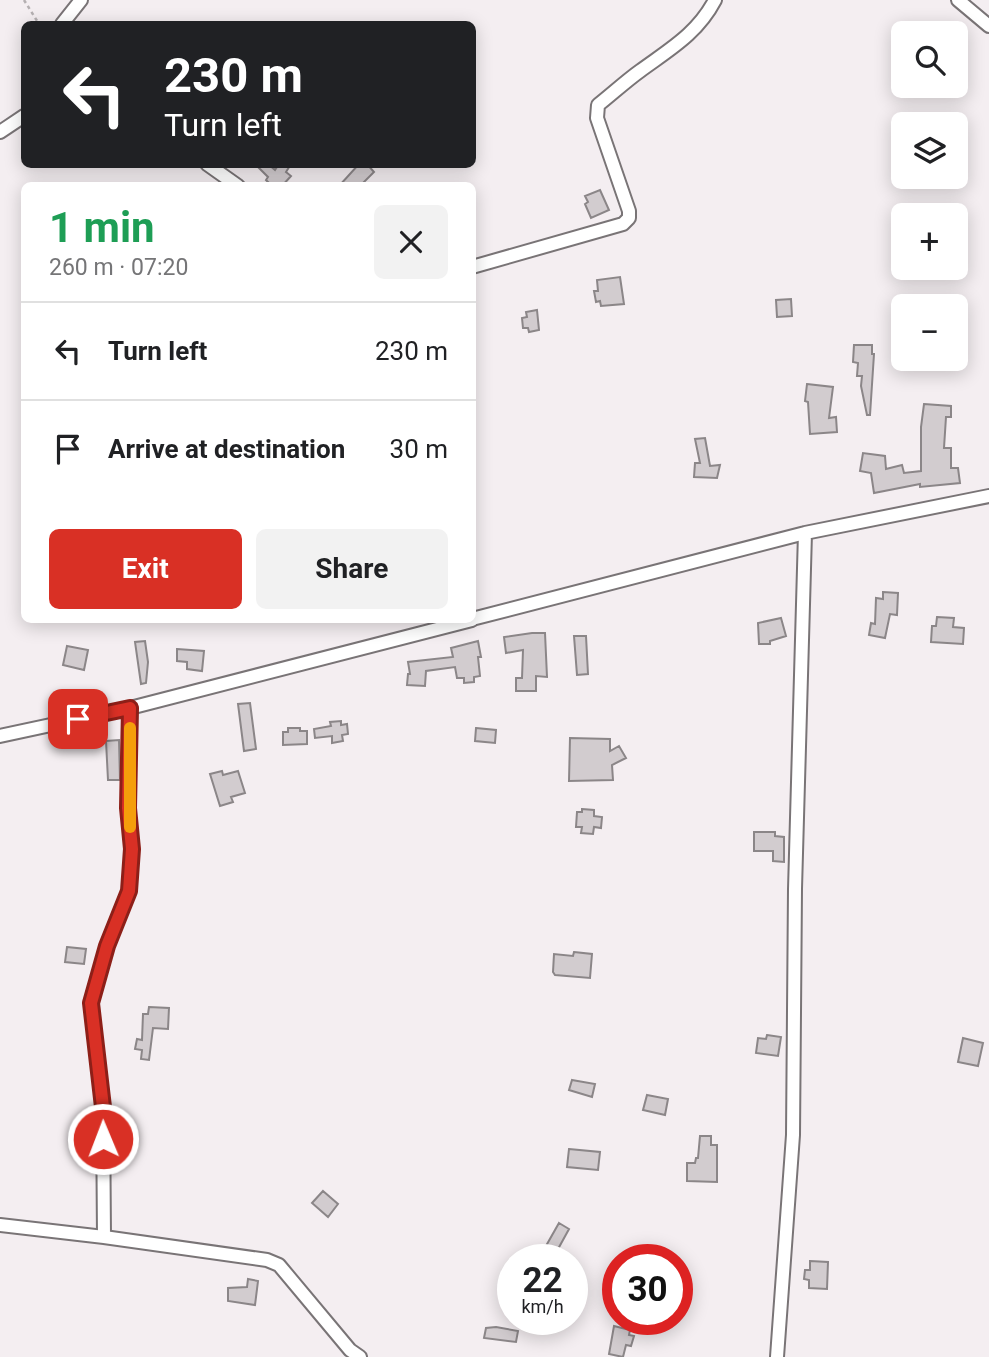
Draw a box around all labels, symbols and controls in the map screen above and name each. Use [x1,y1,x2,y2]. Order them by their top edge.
map controls [891,21,968,371]
button: search [891,21,968,98]
text: 230 m [164,47,303,104]
icon: left [49,49,140,140]
text: Turn left [164,106,282,144]
button: layers [891,112,968,189]
text: 1 min [49,203,155,252]
button: + [891,203,968,280]
button: close [374,205,448,279]
text: 260 m · 07:20 [49,254,188,281]
button: − [891,294,968,371]
icon: left [49,332,87,370]
text: Turn left [108,336,207,366]
text: 230 m [375,336,448,366]
icon: arrive [49,430,87,468]
text: Arrive at destination [108,434,345,464]
text: 30 m [390,434,448,464]
button: Exit [49,529,242,609]
button: Share [256,529,448,609]
pin [48,689,108,749]
icon: arrive [59,700,97,738]
position arrow [66,1102,140,1176]
speed limit sign: 30 [602,1244,693,1335]
text: 22 [522,1260,563,1301]
text: km/h [521,1296,564,1317]

